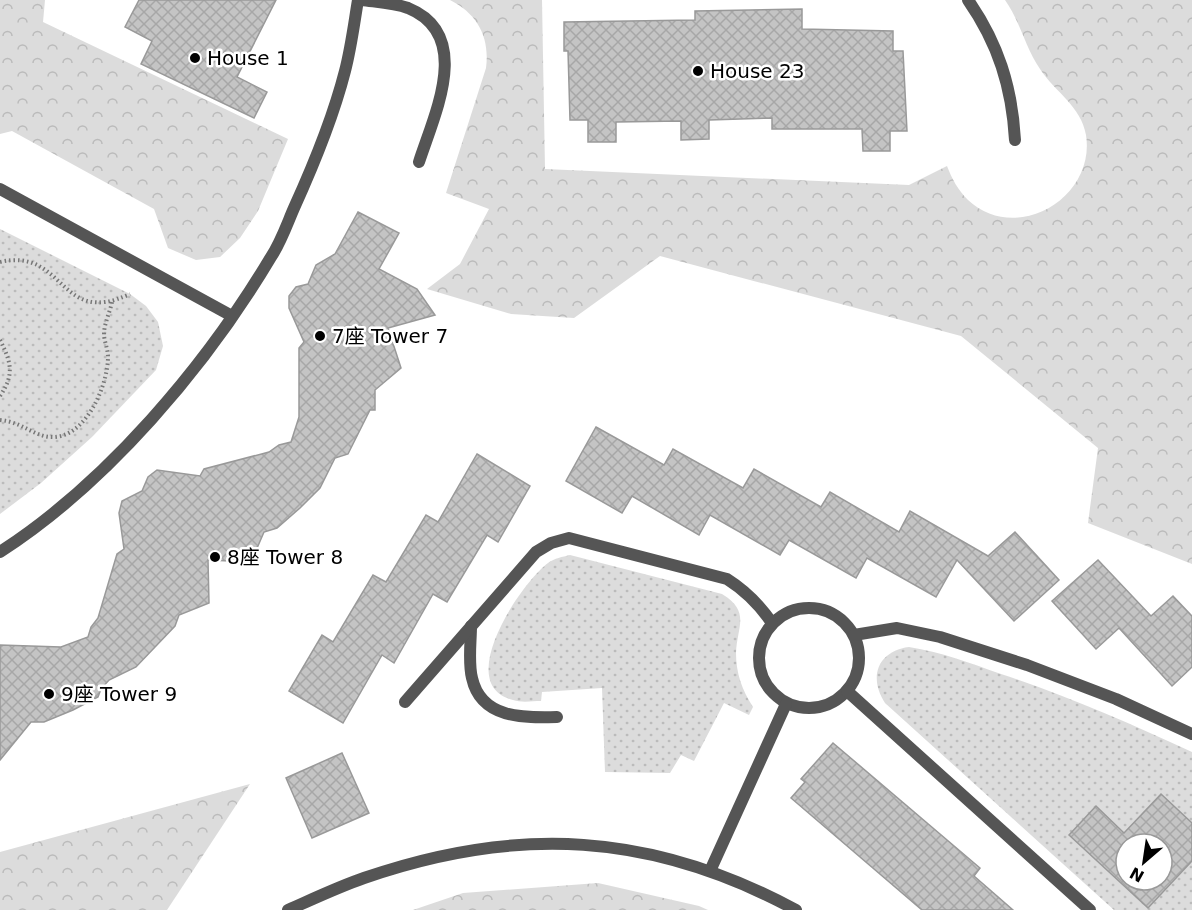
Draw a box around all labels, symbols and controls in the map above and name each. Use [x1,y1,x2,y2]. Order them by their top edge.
place label: House 1 [207,46,289,70]
marker: House 1 [188,51,202,65]
place label: House 23 [710,59,804,83]
marker: House 23 [691,64,705,78]
place label: 7座 Tower 7 [332,324,448,348]
marker: 7座 Tower 7 [313,329,327,343]
place label: 8座 Tower 8 [227,545,343,569]
marker: 8座 Tower 8 [208,550,222,564]
place label: 9座 Tower 9 [61,682,177,706]
marker: 9座 Tower 9 [42,687,56,701]
north arrow [1114,832,1174,892]
text: N [1127,863,1147,886]

